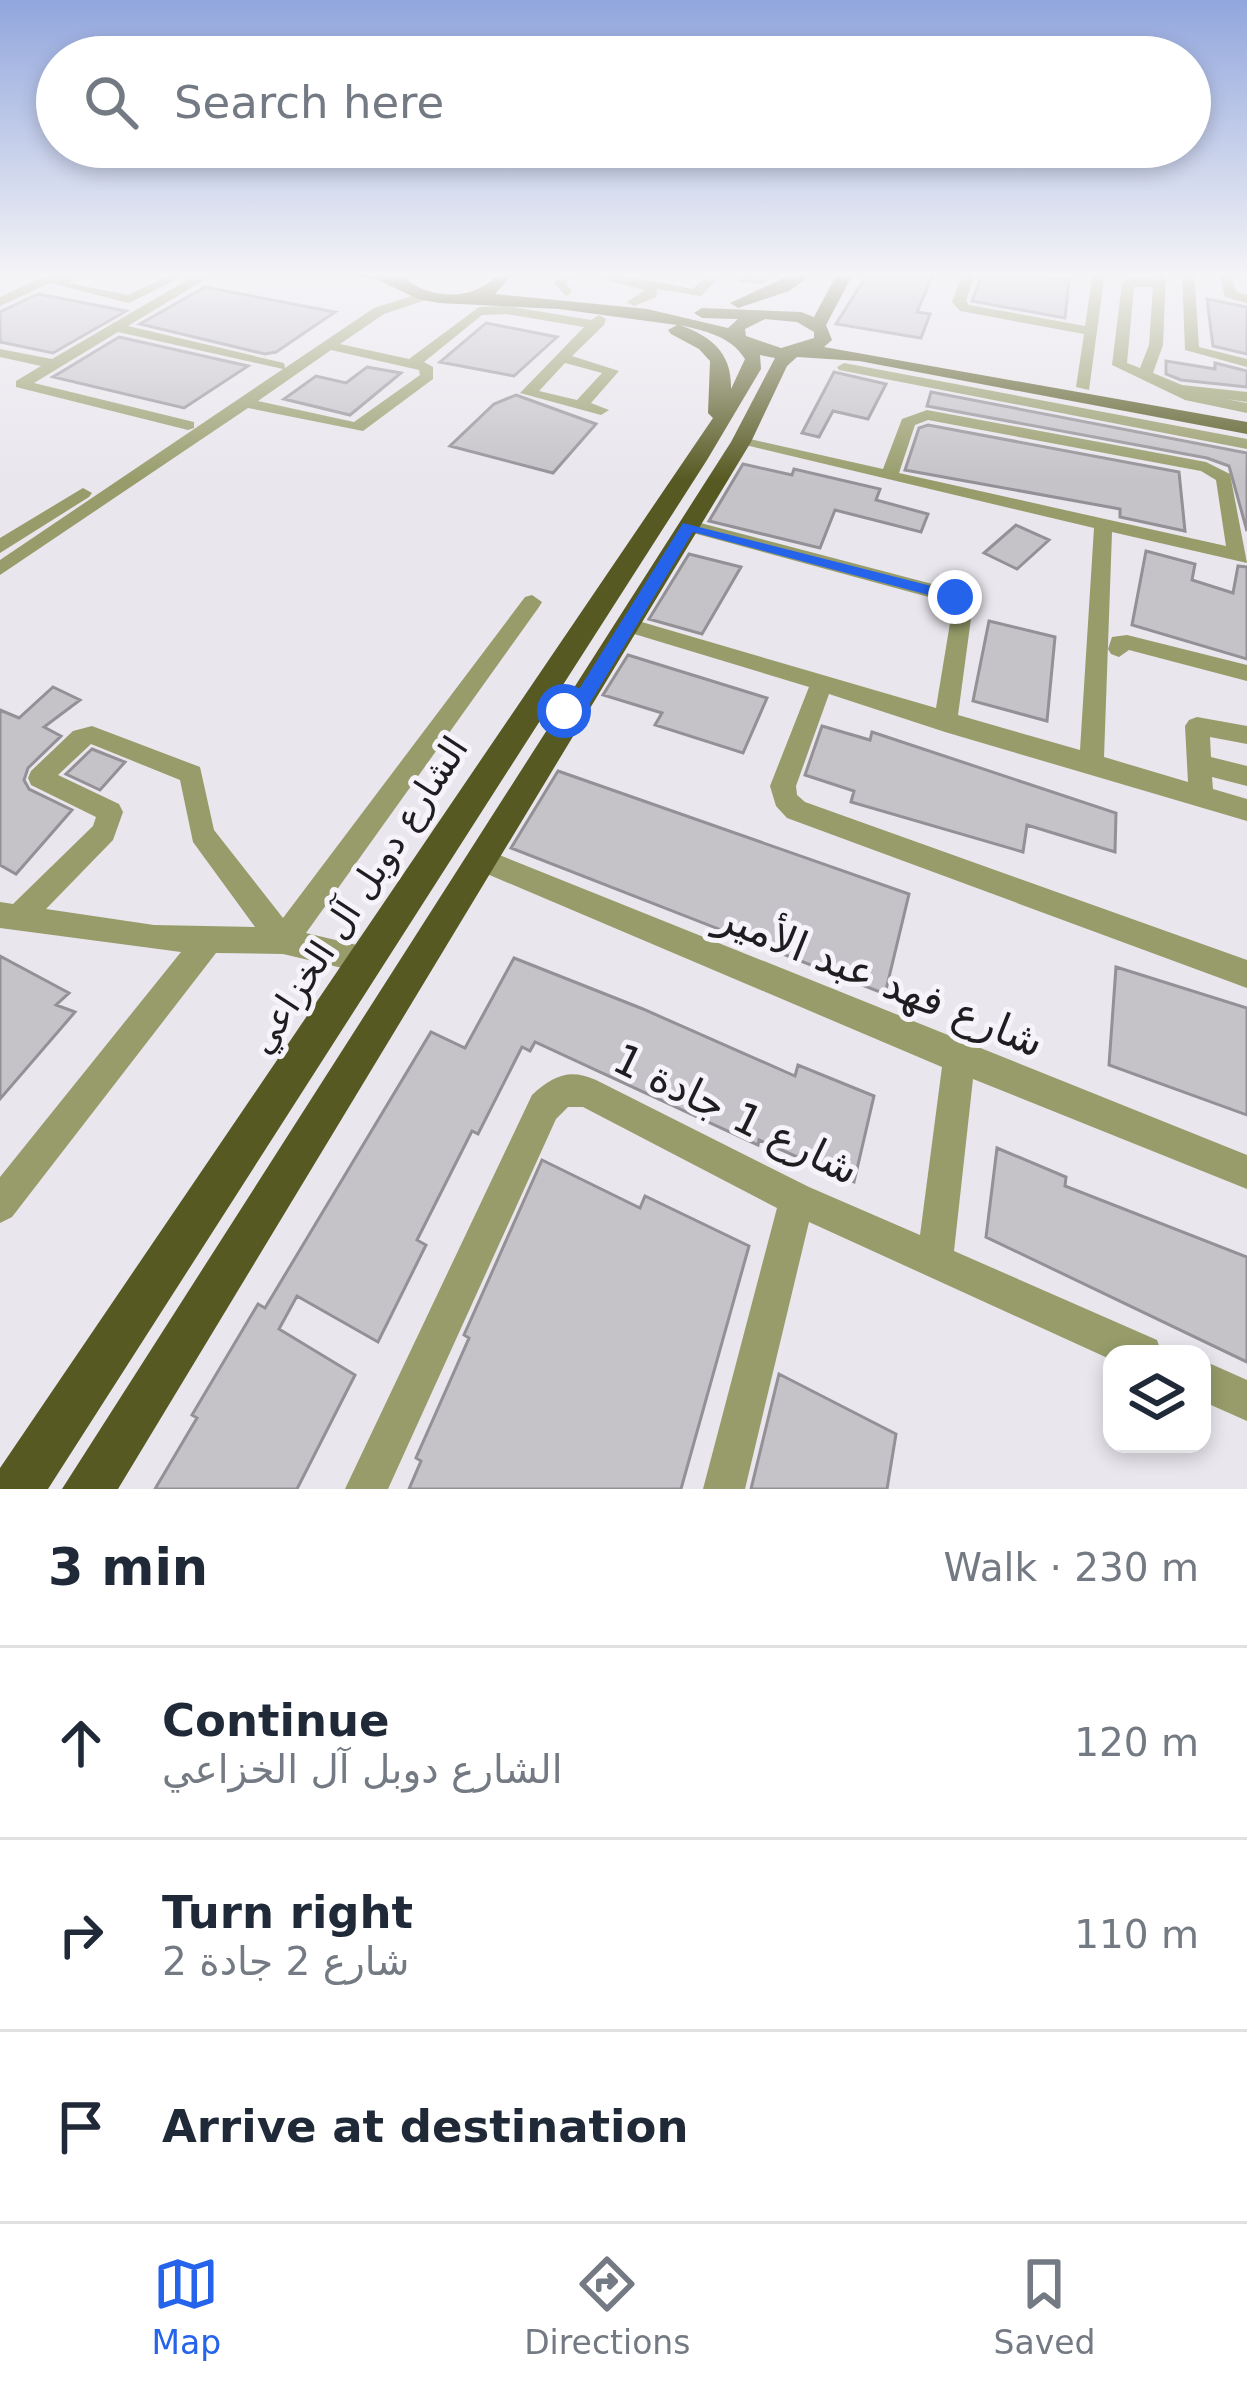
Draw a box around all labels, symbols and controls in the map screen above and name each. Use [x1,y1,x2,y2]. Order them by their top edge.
search box [36,36,1211,168]
icon: search [78,69,144,135]
text: Search here [174,76,444,129]
route end [928,570,982,624]
route start [537,684,591,738]
street label: الشارع دوبل آل الخزاعي [238,728,477,1062]
street label: شارع فهد عبد الأمير [707,888,1052,1068]
street label: شارع 1 جادة 1 [606,1034,866,1194]
map controls [1103,1345,1211,1453]
button: layers [1103,1345,1211,1453]
text: 3 min [48,1538,208,1597]
text: Walk · 230 m [944,1545,1199,1590]
text: Continue [162,1694,390,1747]
icon: ahead [48,1710,114,1776]
text: 120 m [1074,1720,1199,1765]
text: الشارع دوبل آل الخزاعي [162,1747,562,1792]
text: Turn right [162,1886,413,1939]
icon: right [48,1902,114,1968]
text: 110 m [1074,1912,1199,1957]
text: شارع 2 جادة 2 [162,1939,409,1984]
icon: arrive [48,2094,114,2160]
text: Arrive at destination [162,2100,688,2153]
tab: Map [152,2251,221,2362]
tab: Directions [524,2251,690,2362]
tab: Saved [994,2251,1095,2362]

